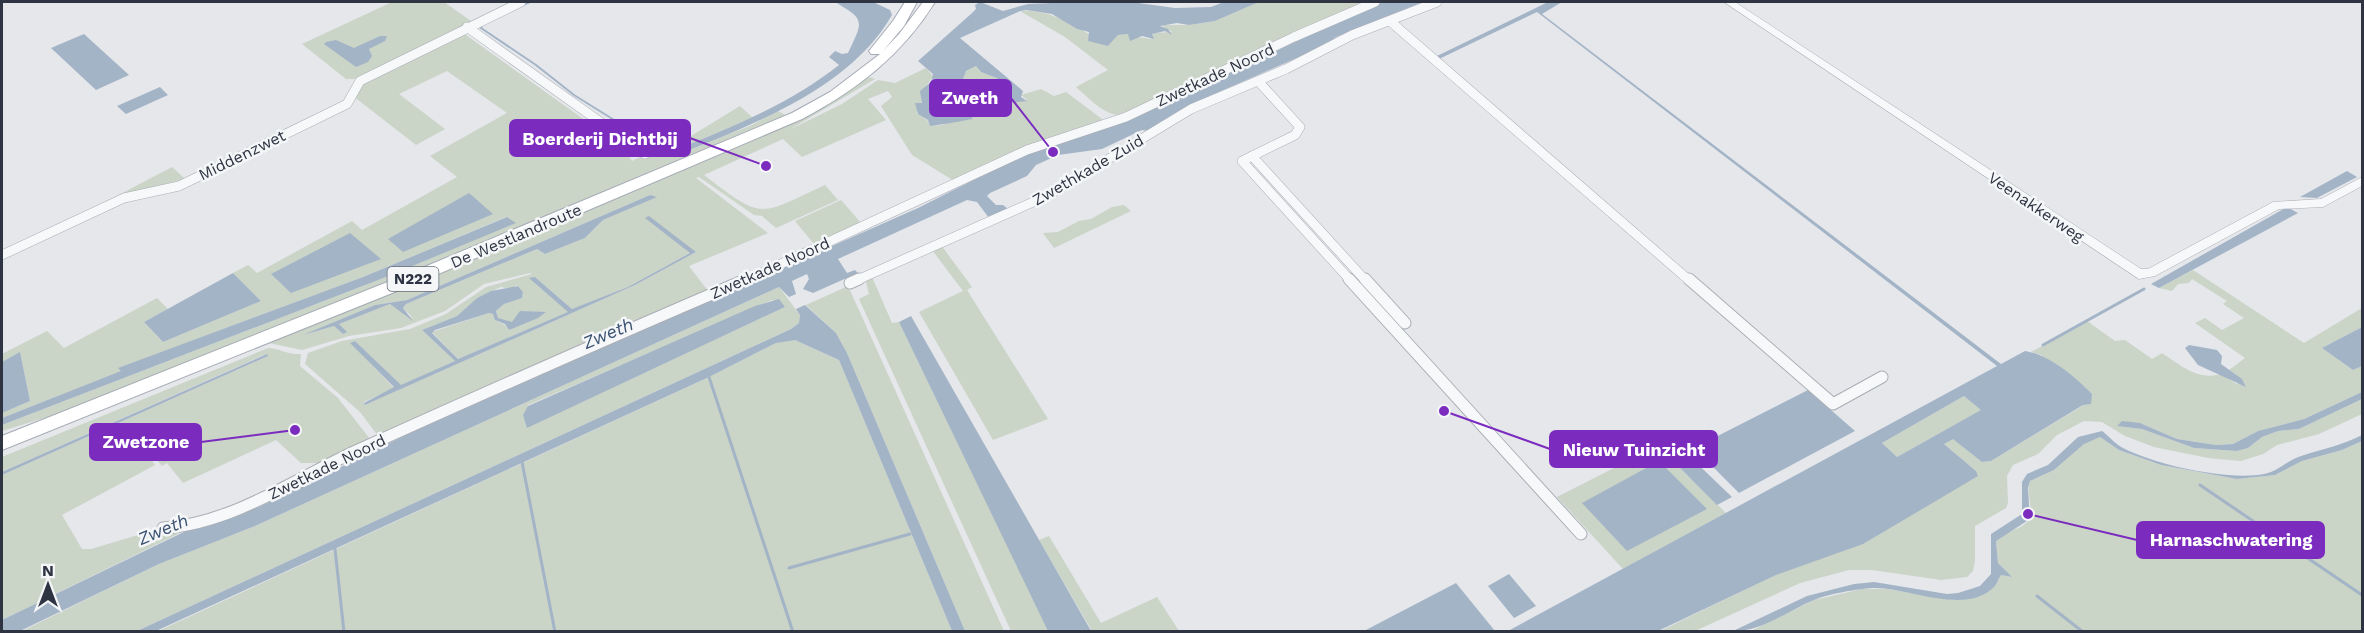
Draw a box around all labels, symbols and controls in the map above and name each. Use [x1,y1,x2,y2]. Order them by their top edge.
street label: Zwetkade Noord [1153,39,1277,111]
callout: Zweth [930,80,1011,116]
text: Zweth [942,87,998,108]
callout: Boerderij Dichtbij [510,120,690,156]
street label: Middenzwet [195,126,289,184]
text: Boerderij Dichtbij [522,128,678,149]
street label: Zwethkade Zuid [1029,131,1147,209]
street label: Veenakkerweg [1984,168,2088,246]
street label: De Westlandroute [448,200,584,272]
street label: Zwetkade Noord [708,233,832,303]
road number: N222 [388,267,438,291]
water label: Zweth [579,313,636,353]
callout: Zwetzone [90,424,201,460]
street label: Zwetkade Noord [265,430,389,504]
text: Zwetzone [103,431,190,452]
callout: Nieuw Tuinzicht [1550,431,1717,467]
text: Nieuw Tuinzicht [1563,439,1705,460]
water label: Zweth [134,509,191,549]
callout: Harnaschwatering [2137,522,2324,558]
text: Harnaschwatering [2150,529,2313,550]
north arrow [18,555,78,615]
text: N [42,561,54,580]

